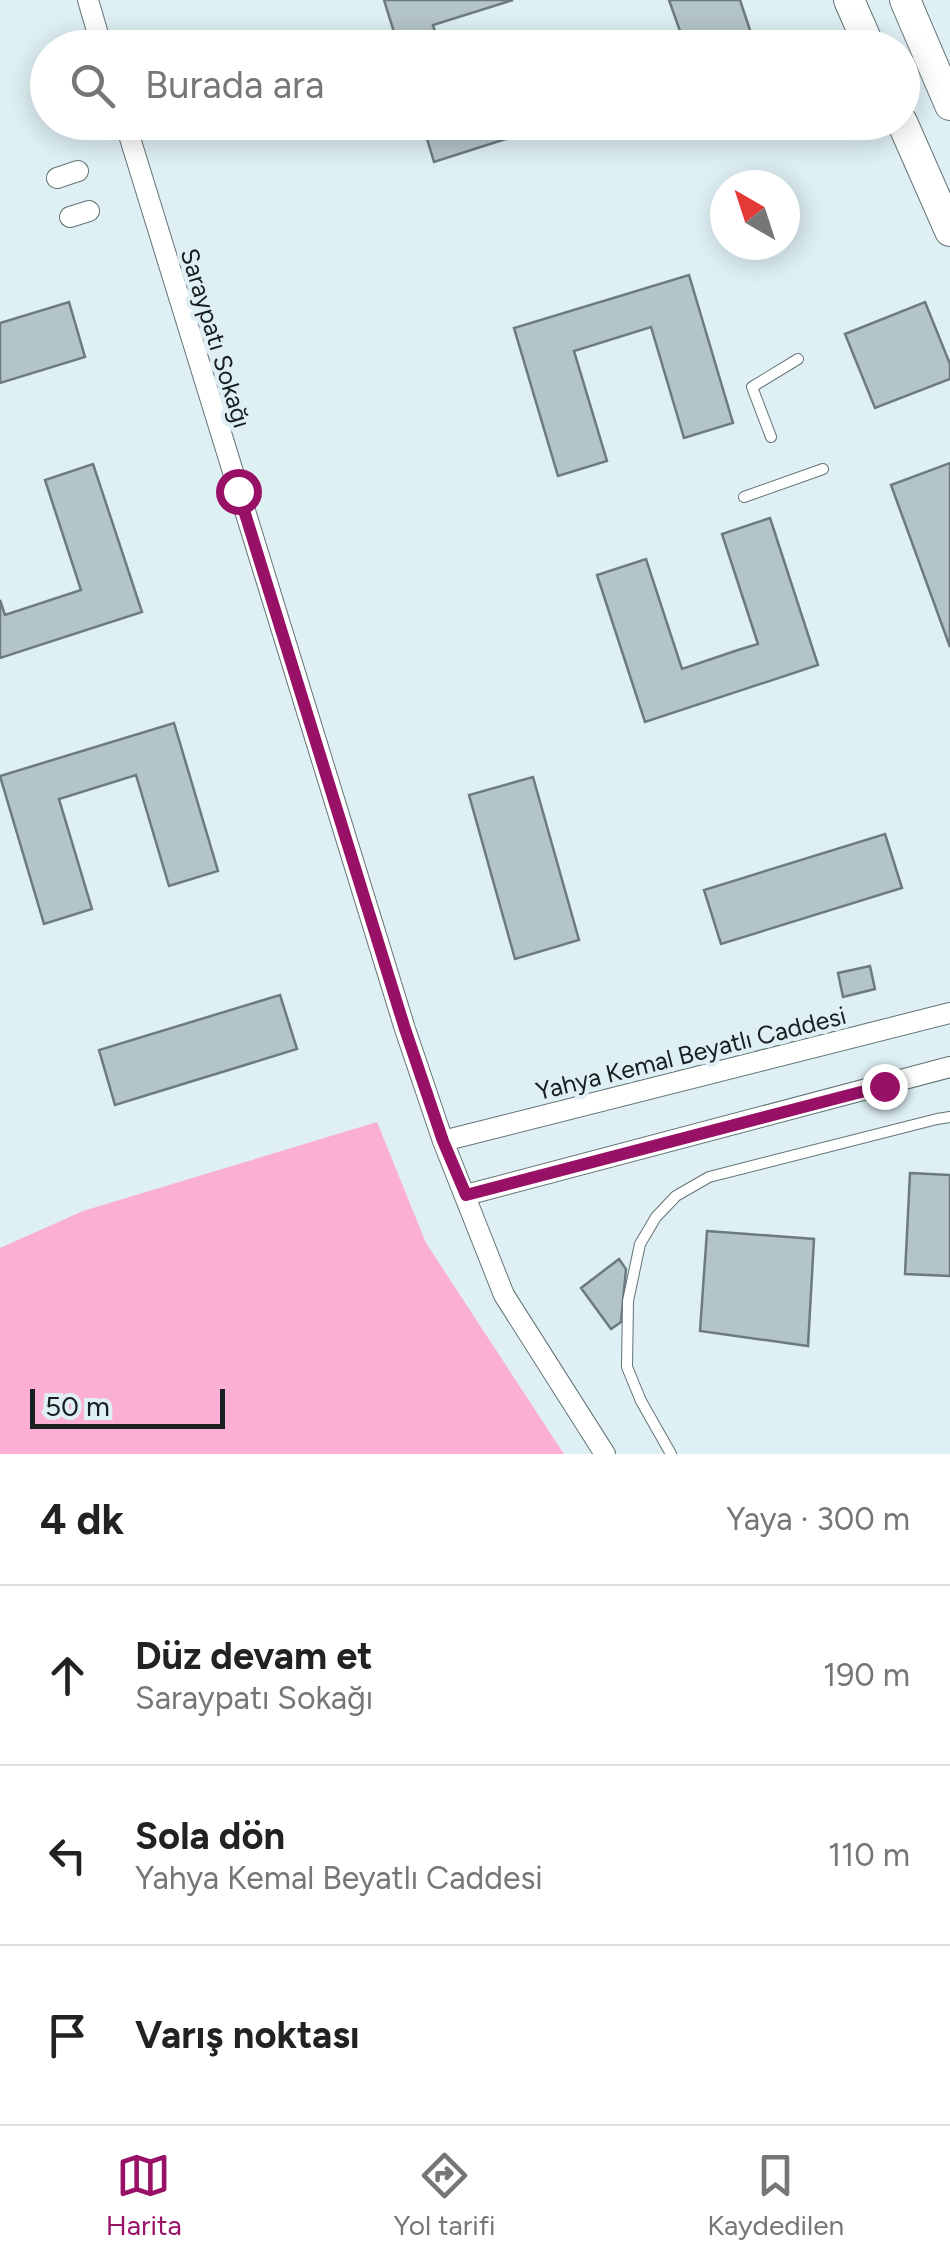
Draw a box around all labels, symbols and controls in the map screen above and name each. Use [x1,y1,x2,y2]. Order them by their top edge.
search box [30,30,920,140]
icon: search [65,58,120,113]
text: Burada ara [145,62,324,108]
north arrow [710,170,800,260]
street label: Saraypatı Sokağı [174,245,258,431]
route start [216,469,262,515]
street label: Yahya Kemal Beyatlı Caddesi [533,1000,849,1106]
route end [862,1064,908,1110]
scale bar [30,1384,225,1428]
text: 50 m [45,1389,110,1423]
text: 4 dk [40,1494,124,1545]
text: Yaya · 300 m [726,1500,910,1538]
text: Düz devam et [135,1633,372,1679]
icon: ahead [40,1648,95,1703]
text: 190 m [823,1656,910,1694]
text: Saraypatı Sokağı [135,1679,373,1717]
text: Sola dön [135,1813,285,1859]
icon: left [40,1828,95,1883]
text: 110 m [828,1836,910,1874]
text: Yahya Kemal Beyatlı Caddesi [135,1859,543,1897]
icon: arrive [40,2008,95,2063]
text: Varış noktası [135,2012,360,2058]
tab: Harita [106,2148,182,2242]
tab: Yol tarifi [393,2148,496,2242]
tab: Kaydedilen [707,2148,844,2242]

